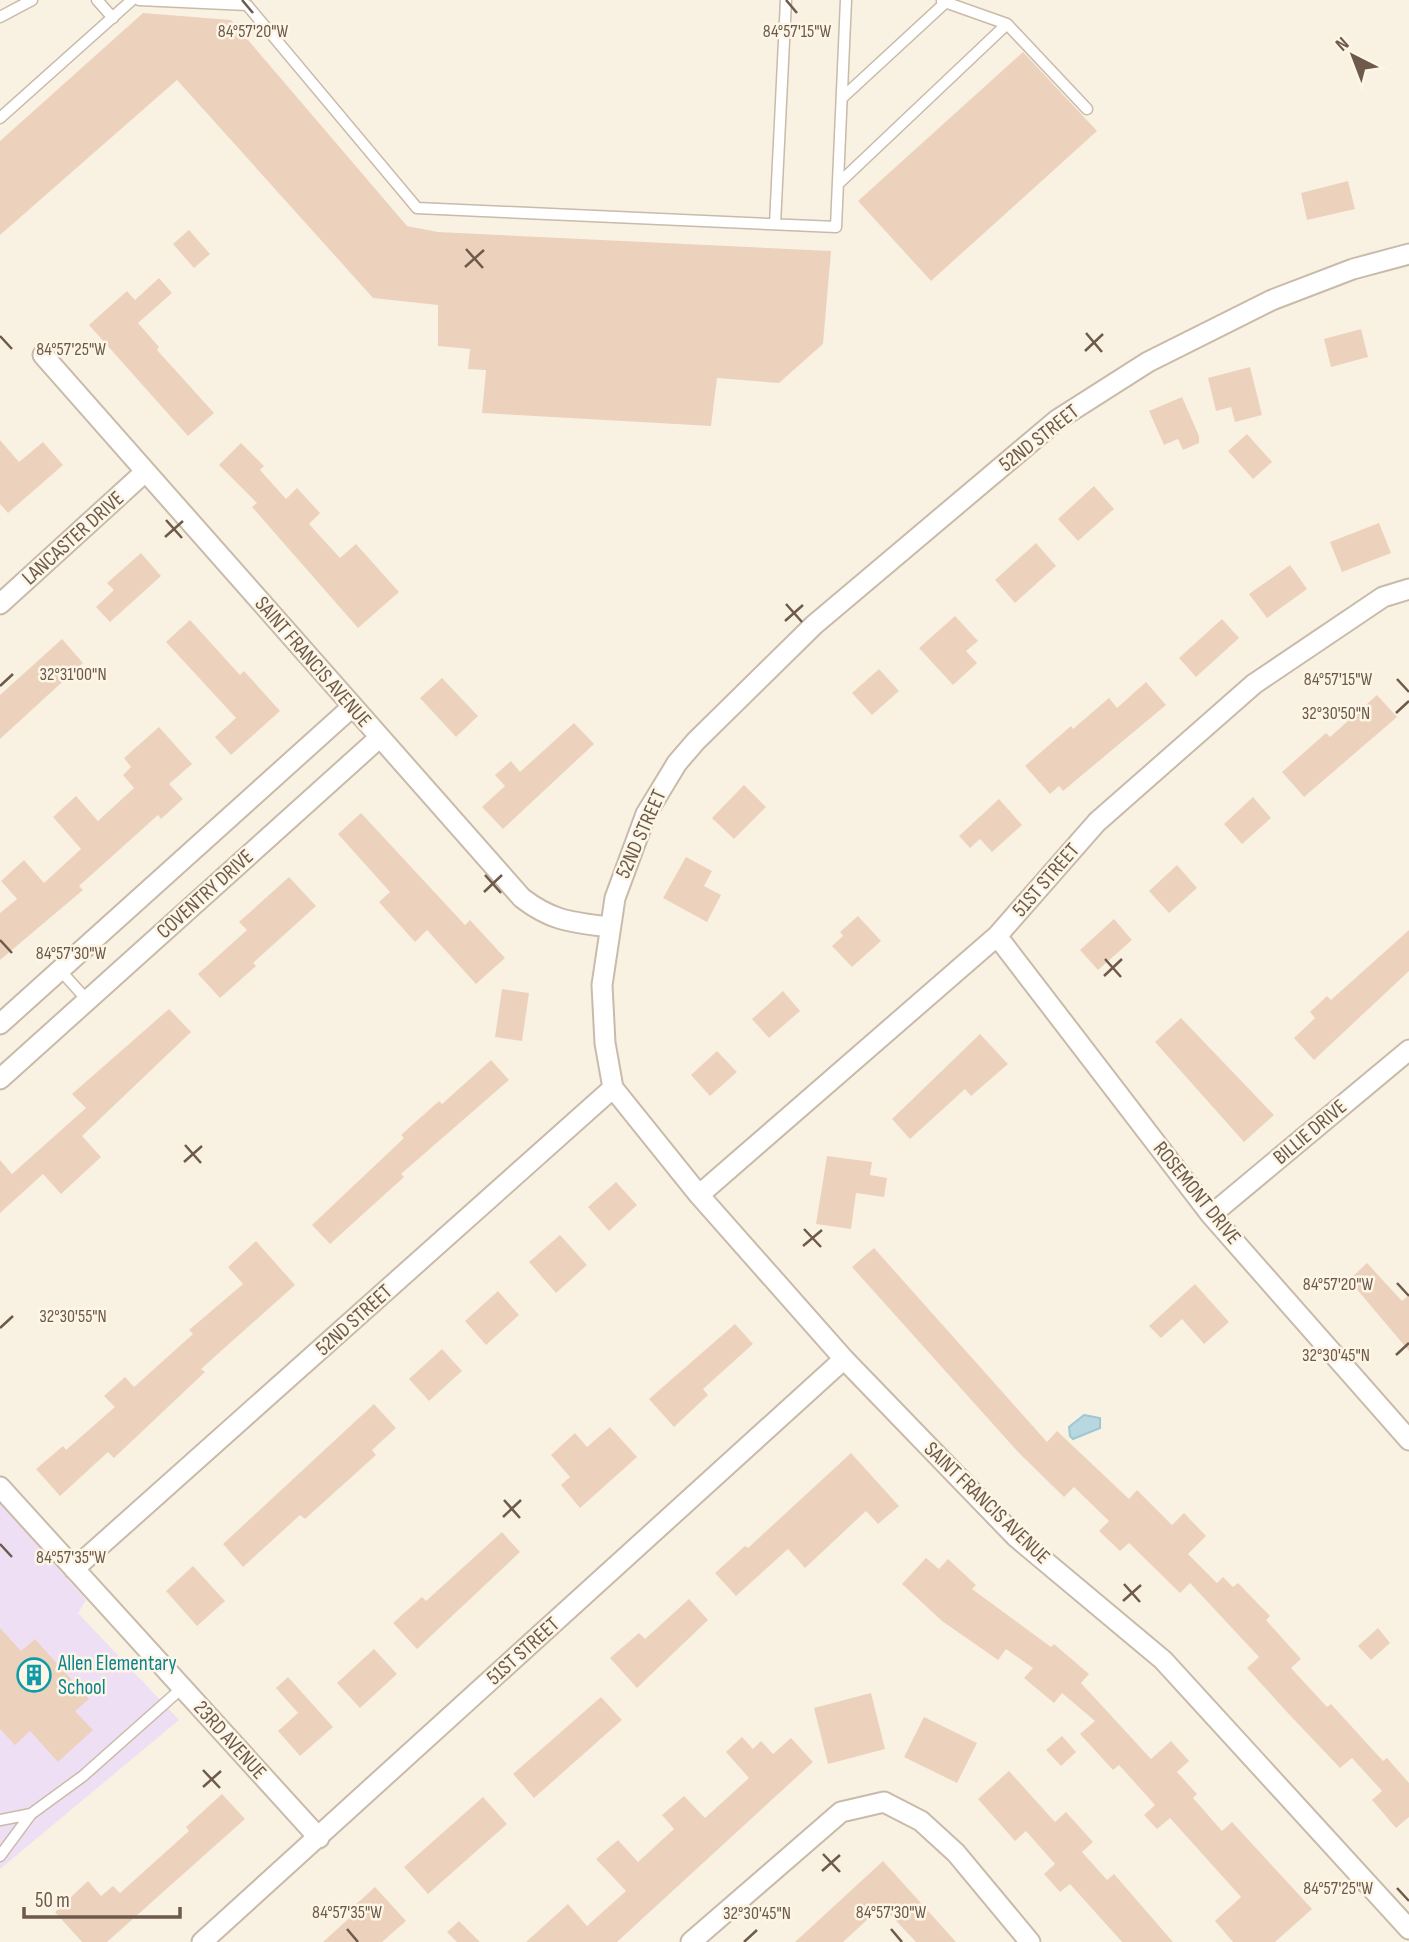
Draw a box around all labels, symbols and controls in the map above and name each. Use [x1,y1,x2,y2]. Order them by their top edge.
text: 84°57'20"W [218,21,289,42]
text: 84°57'15"W [763,21,832,42]
north arrow [1318,21,1388,91]
text: N [1331,33,1354,56]
text: 84°57'25"W [36,339,106,360]
street label: 52ND STREET [994,399,1084,477]
street label: LANCASTER DRIVE [17,486,129,590]
street label: SAINT FRANCIS AVENUE [249,591,377,733]
text: 32°31'00"N [39,664,107,685]
text: 84°57'15"W [1304,669,1373,690]
text: 32°30'50"N [1302,703,1370,724]
street label: 52ND STREET [610,785,672,882]
street label: 51ST STREET [1007,838,1085,922]
street label: COVENTRY DRIVE [151,844,259,944]
text: 84°57'30"W [36,943,107,964]
street label: BILLIE DRIVE [1268,1094,1352,1170]
street label: ROSEMONT DRIVE [1148,1136,1246,1250]
text: 84°57'20"W [1303,1274,1374,1295]
street label: 52ND STREET [311,1279,398,1361]
text: 32°30'55"N [39,1306,107,1327]
text: 32°30'45"N [1302,1345,1370,1366]
street label: SAINT FRANCIS AVENUE [919,1437,1055,1569]
text: 84°57'35"W [36,1547,106,1568]
street label: 51ST STREET [481,1611,565,1690]
place label: Allen Elementary School [57,1651,177,1700]
building icon: Allen Elementary School [15,1656,53,1694]
street label: 23RD AVENUE [188,1696,272,1784]
scale bar [24,1876,180,1920]
text: 84°57'25"W [1303,1878,1373,1899]
text: 50 m [35,1888,70,1913]
text: 84°57'35"W [312,1902,382,1923]
text: 84°57'30"W [856,1902,927,1923]
text: 32°30'45"N [723,1903,791,1924]

